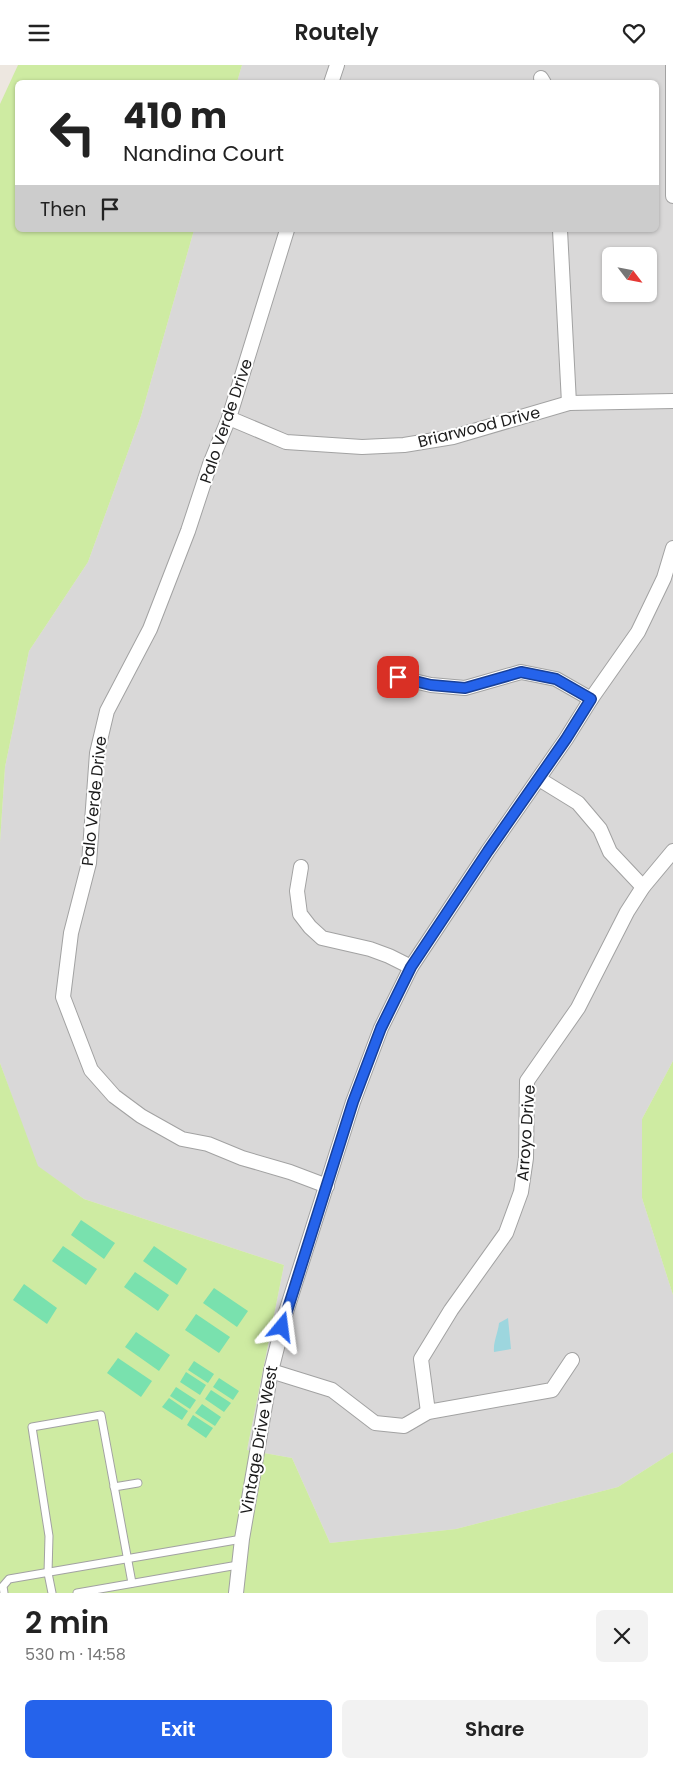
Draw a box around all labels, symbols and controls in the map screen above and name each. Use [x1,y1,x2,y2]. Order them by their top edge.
text: Routely [294,17,379,48]
icon: menu [25,19,53,47]
icon: heart [620,19,648,47]
text: 410 m [123,91,227,140]
icon: left [40,100,105,165]
text: Nandina Court [123,138,284,169]
icon: arrive [96,195,124,223]
text: Then [40,196,86,223]
north arrow [602,247,658,303]
map controls [602,247,657,302]
street label: Palo Verde Drive [194,356,258,486]
street label: Briarwood Drive [415,401,543,453]
pin [377,656,419,698]
icon: arrive [384,663,412,691]
street label: Palo Verde Drive [76,735,112,867]
street label: Arroyo Drive [511,1084,541,1182]
position arrow [255,1300,307,1352]
street label: Vintage Drive West [235,1364,283,1516]
text: 2 min [25,1601,109,1644]
button: close [596,1610,648,1662]
text: 530 m · 14:58 [25,1643,126,1666]
button: Exit [25,1700,332,1758]
button: Share [342,1700,648,1758]

